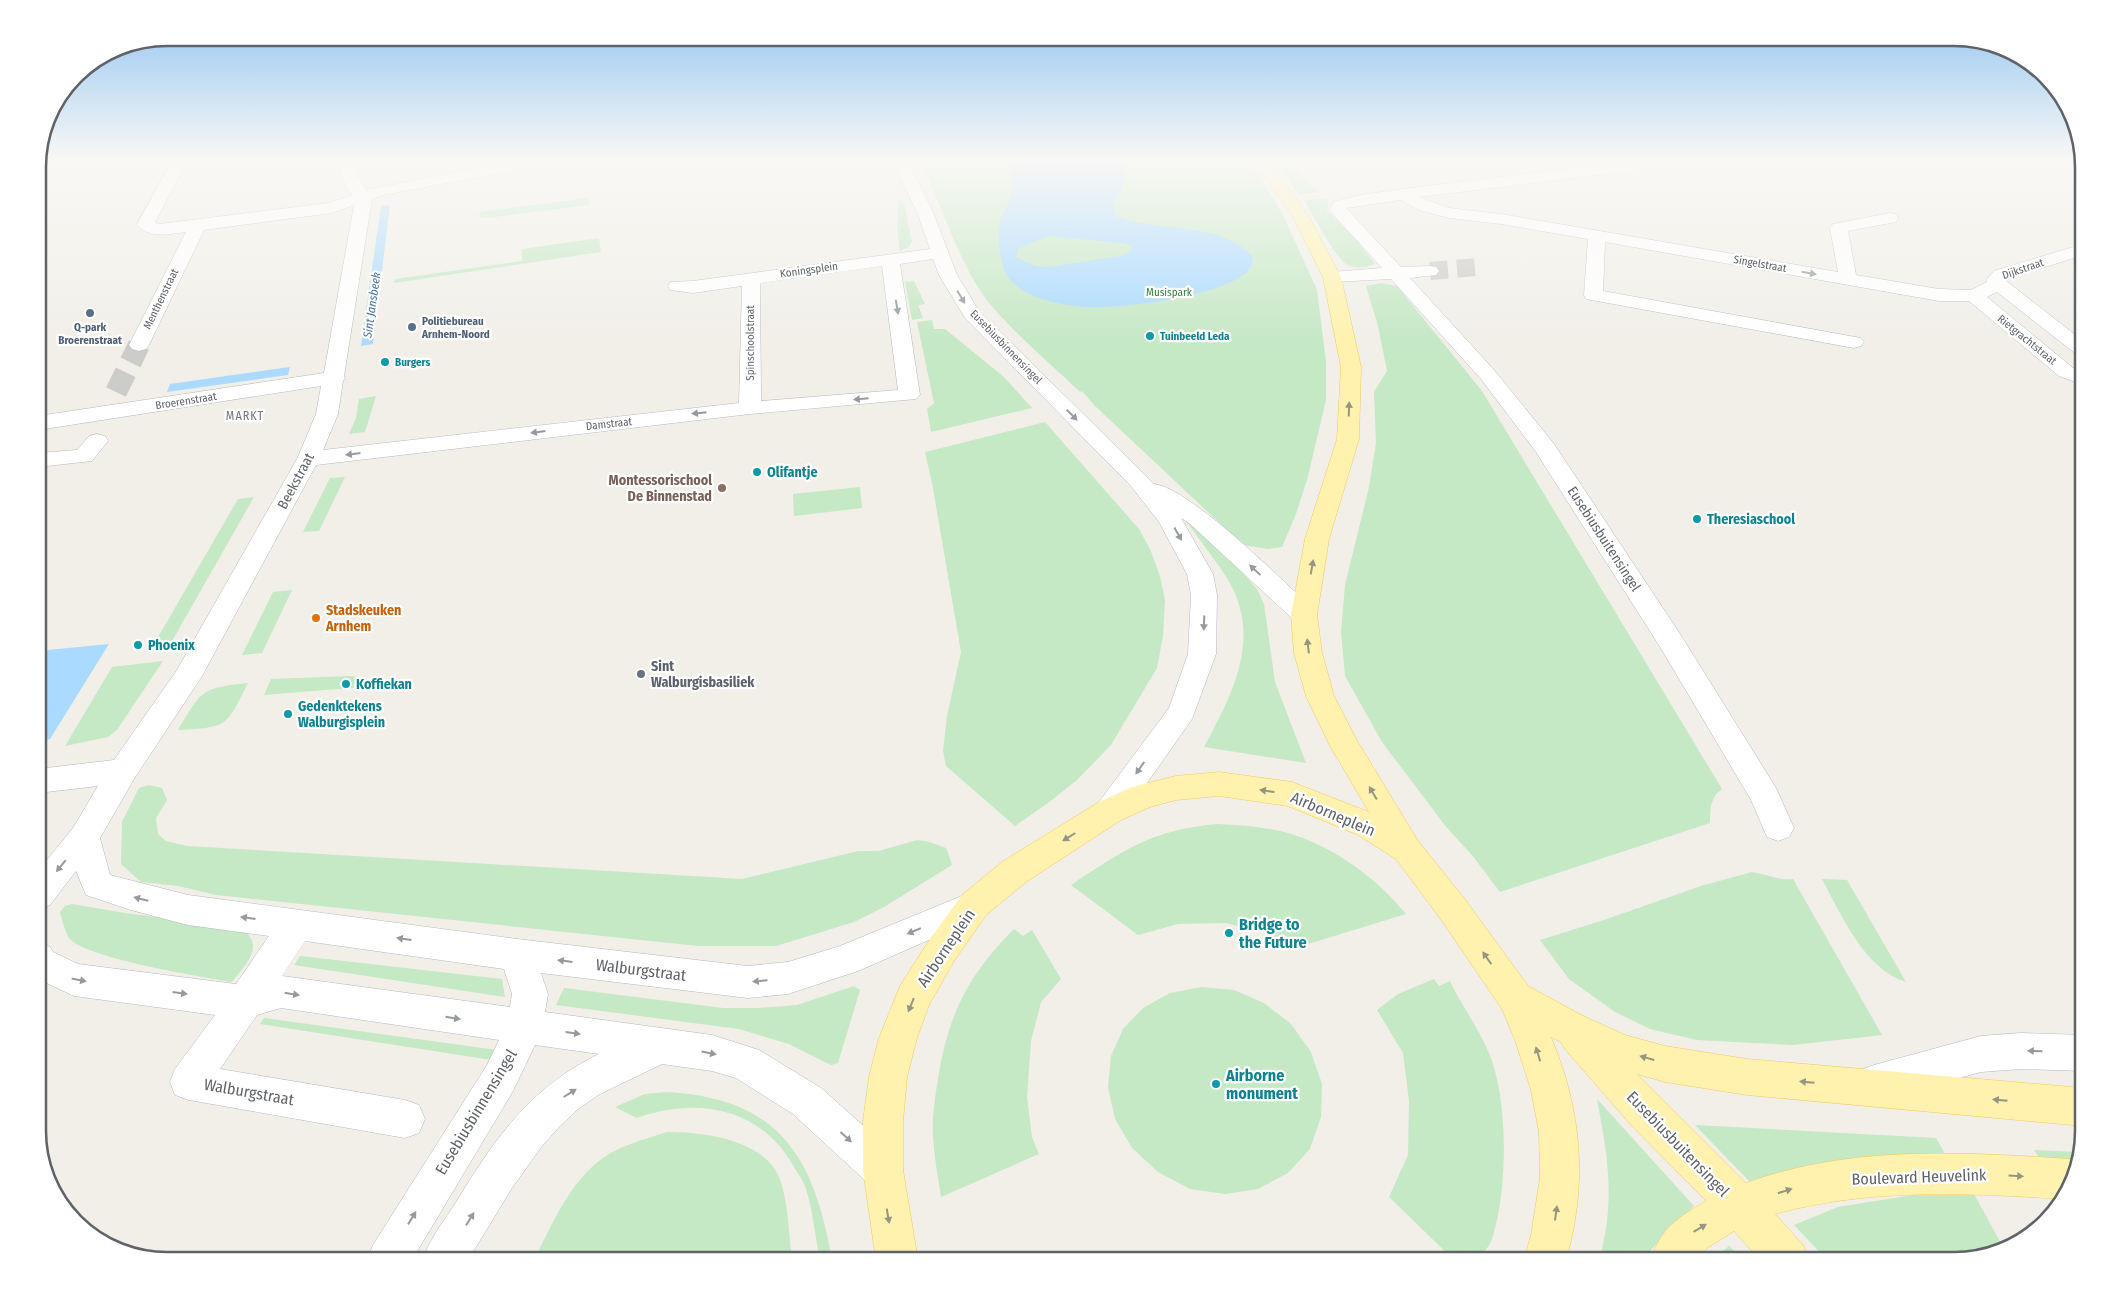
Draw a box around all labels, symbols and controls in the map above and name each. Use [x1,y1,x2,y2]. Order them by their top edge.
street label: Singelstraat [1733,253,1788,275]
street label: Dijkstraat [2000,256,2046,282]
street label: Koningsplein [779,260,839,280]
street label: Menthenstraat [141,266,181,331]
one-way arrow [1802,269,1818,277]
water label: Sint Jansbeek [360,271,384,340]
park label: Musispark [1146,286,1193,299]
one-way arrow [957,290,966,303]
one-way arrow [894,299,902,315]
street label: Spinschoolstraat [744,305,757,381]
marker: Q-park Broerenstraat [84,307,96,319]
street label: Eusebiusbinnensingel [967,307,1045,387]
street label: Rietgrachtstraat [1995,312,2059,368]
place label: Politiebureau Arnhem-Noord [421,315,490,341]
place label: Q-park Broerenstraat [58,321,122,347]
marker: Politiebureau Arnhem-Noord [406,321,418,333]
marker: Tuinbeeld Leda [1144,330,1156,342]
place label: Tuinbeeld Leda [1160,330,1230,343]
marker: Burgers [379,356,391,368]
place label: Burgers [395,356,430,369]
street label: Broerenstraat [155,390,218,412]
one-way arrow [853,395,869,403]
one-way arrow [1345,401,1353,417]
one-way arrow [1066,408,1078,420]
district label: MARKT [226,409,264,423]
one-way arrow [691,409,707,417]
street label: Damstraat [585,415,633,433]
one-way arrow [529,428,545,436]
street label: Beekstraat [274,450,318,512]
one-way arrow [345,450,361,458]
place label: Olifantje [767,464,818,481]
marker: Olifantje [751,466,763,478]
place label: Montessorischool De Binnenstad [609,472,712,505]
marker: Montessorischool De Binnenstad [716,482,728,494]
street label: Eusebiusbuitensingel [1564,483,1644,595]
place label: Theresiaschool [1707,511,1795,528]
marker: Theresiaschool [1691,513,1703,525]
one-way arrow [1173,527,1182,541]
one-way arrow [1309,559,1317,575]
one-way arrow [1249,564,1261,576]
place label: Stadskeuken Arnhem [325,602,401,635]
marker: Stadskeuken Arnhem [310,612,322,624]
one-way arrow [1200,615,1208,631]
place label: Phoenix [148,637,195,654]
one-way arrow [1303,638,1311,654]
marker: Phoenix [132,639,144,651]
place label: Sint Walburgisbasiliek [651,658,755,691]
marker: Sint Walburgisbasiliek [635,668,647,680]
place label: Koffiekan [356,676,412,693]
marker: Koffiekan [340,678,352,690]
place label: Gedenktekens Walburgisplein [298,698,385,731]
marker: Gedenktekens Walburgisplein [282,708,294,720]
one-way arrow [1135,761,1145,775]
one-way arrow [1258,786,1274,794]
one-way arrow [1368,787,1377,800]
street label: Airborneplein [1288,788,1378,840]
one-way arrow [1062,833,1075,842]
one-way arrow [55,859,66,872]
one-way arrow [133,895,148,903]
street label: Airborneplein [913,905,979,991]
one-way arrow [239,914,255,922]
place label: Bridge to the Future [1239,915,1307,952]
one-way arrow [907,927,921,935]
marker: Bridge to the Future [1223,927,1235,939]
one-way arrow [396,935,412,943]
one-way arrow [1482,951,1492,965]
street label: Walburgstraat [595,955,688,985]
one-way arrow [557,957,573,965]
one-way arrow [71,976,86,984]
one-way arrow [752,977,768,985]
one-way arrow [172,989,188,997]
one-way arrow [285,990,301,998]
one-way arrow [907,997,914,1012]
one-way arrow [446,1014,462,1022]
one-way arrow [566,1029,582,1037]
street label: Eusebiusbinnensingel [431,1046,521,1178]
one-way arrow [1534,1046,1542,1061]
one-way arrow [2027,1047,2043,1055]
one-way arrow [702,1050,718,1058]
one-way arrow [1639,1054,1654,1062]
place label: Airborne monument [1225,1066,1298,1103]
street label: Walburgstraat [203,1075,296,1109]
marker: Airborne monument [1210,1078,1222,1090]
one-way arrow [1799,1078,1815,1086]
street label: Eusebiusbuitensingel [1623,1087,1733,1201]
one-way arrow [563,1088,576,1097]
one-way arrow [1992,1096,2008,1104]
one-way arrow [839,1131,851,1143]
street label: Boulevard Heuvelink [1851,1165,1987,1189]
one-way arrow [2008,1172,2024,1180]
one-way arrow [1778,1187,1793,1195]
one-way arrow [1552,1205,1560,1221]
one-way arrow [885,1208,893,1224]
one-way arrow [408,1212,417,1225]
one-way arrow [465,1213,475,1226]
one-way arrow [1694,1223,1707,1232]

